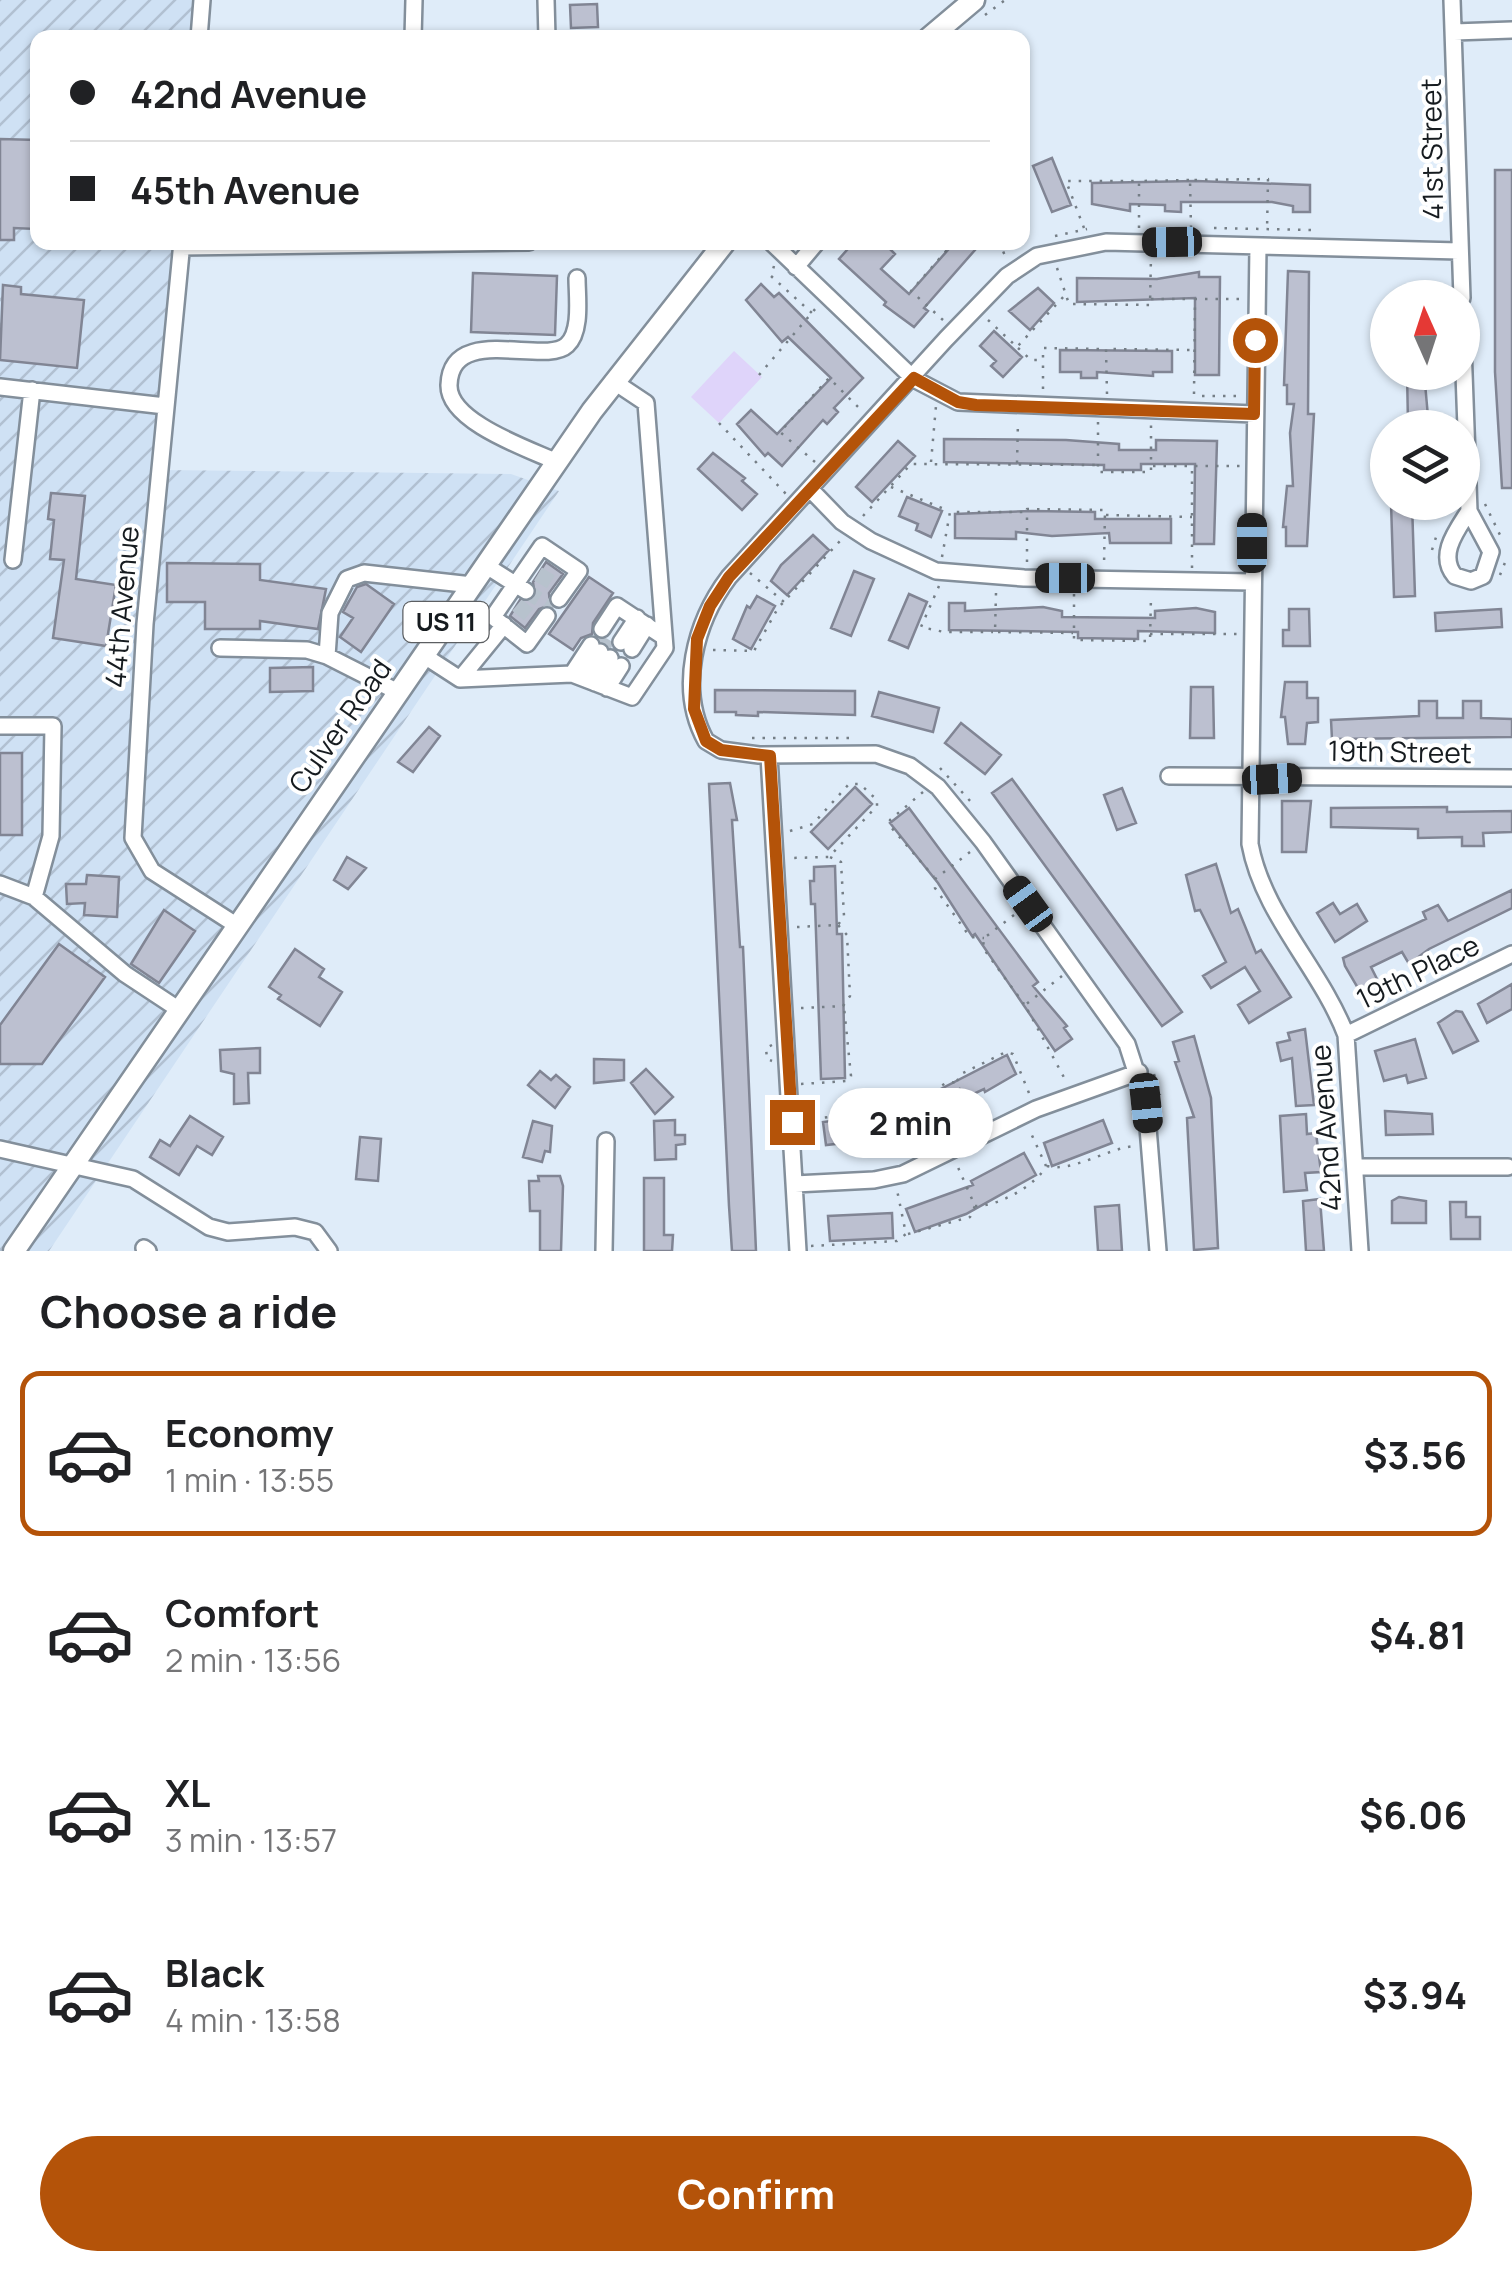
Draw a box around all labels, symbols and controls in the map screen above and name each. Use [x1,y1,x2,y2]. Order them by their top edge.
text: 42nd Avenue [130,67,367,119]
street label: 41st Street [1411,78,1451,220]
text: 45th Avenue [130,163,360,215]
car [1142,226,1202,258]
north arrow [1370,280,1480,390]
map controls [1370,280,1480,520]
route start [1233,318,1278,363]
button: layers [1370,410,1480,520]
car [1237,513,1267,573]
street label: 44th Avenue [95,524,147,690]
car [1035,563,1095,593]
road number: US 11 [404,602,488,642]
street label: Culver Road [279,651,399,800]
street label: 19th Street [1328,731,1472,771]
car [1241,762,1303,796]
car [998,871,1058,937]
street label: 19th Place [1350,925,1485,1017]
street label: 42nd Avenue [1300,1043,1350,1213]
car [1128,1072,1164,1134]
callout: 2 min [827,1087,992,1157]
route end [770,1100,815,1145]
text: 2 min [869,1101,952,1145]
text: Choose a ride [40,1280,337,1342]
text: Economy [165,1406,334,1458]
icon: car [45,1409,135,1499]
text: $3.56 [1364,1428,1467,1480]
text: 1 min · 13:55 [165,1458,334,1502]
text: Comfort [165,1586,319,1638]
icon: car [45,1589,135,1679]
text: $4.81 [1369,1608,1467,1660]
text: 2 min · 13:56 [165,1638,341,1682]
text: XL [165,1766,210,1818]
icon: car [45,1769,135,1859]
text: $6.06 [1359,1788,1467,1840]
text: 3 min · 13:57 [165,1818,337,1862]
text: Black [165,1946,264,1998]
icon: car [45,1949,135,2039]
text: $3.94 [1363,1968,1467,2020]
text: 4 min · 13:58 [165,1998,341,2042]
button: Confirm [40,2136,1472,2251]

